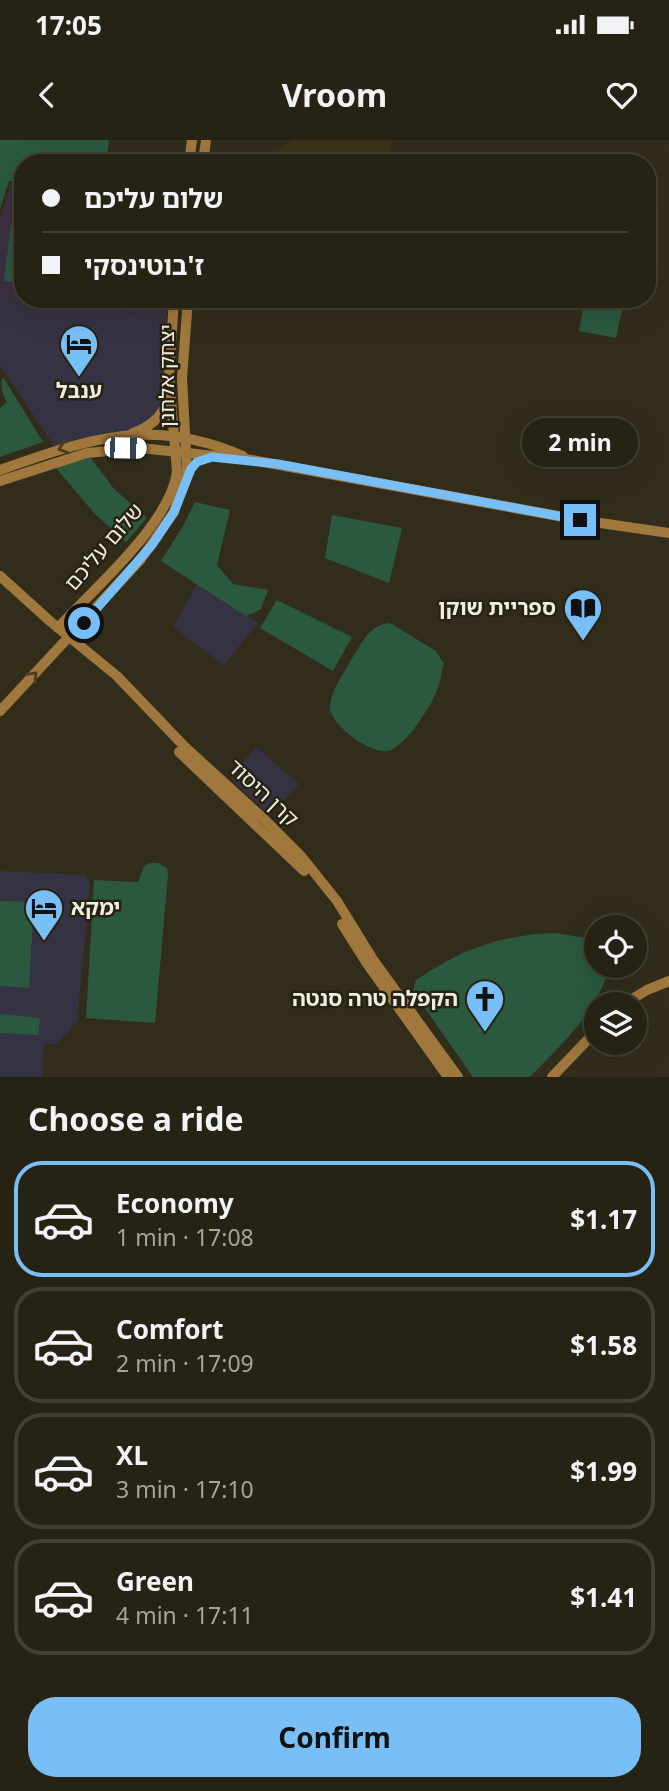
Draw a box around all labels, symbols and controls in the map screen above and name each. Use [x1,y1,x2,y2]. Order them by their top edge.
text: 17:05 [35,7,102,43]
text: Vroom [282,73,387,116]
icon: back [28,76,66,114]
icon: heart [603,76,641,114]
text: שלום עליכם [84,180,224,216]
text: ז'בוטינסקי [84,247,204,283]
hotel icon: ענבל [58,323,100,378]
street label: יצחק אלחנן [152,324,180,428]
place label: ענבל [56,376,102,404]
callout: 2 min [522,418,638,468]
text: 2 min [548,426,612,458]
car [104,437,147,459]
one-way arrow [58,440,70,454]
street label: שלום עליכם [58,497,149,596]
route end [564,504,596,536]
library icon: ספריית שוקן [562,587,604,642]
place label: ספריית שוקן [438,593,556,621]
route start [68,607,100,639]
one-way arrow [24,671,37,684]
street label: קרן היסוד [222,752,305,832]
hotel icon: ימקא [23,887,65,942]
place label: ימקא [71,893,120,921]
map controls [584,915,647,1055]
button: locate [584,915,647,978]
church icon: הקפלה טרה סנטה [464,978,506,1033]
place label: הקפלה טרה סנטה [292,984,458,1012]
button: layers [584,992,647,1055]
text: Choose a ride [28,1097,244,1140]
text: Economy [116,1185,234,1221]
icon: car [32,1188,95,1251]
text: $1.17 [570,1201,637,1237]
text: 1 min · 17:08 [116,1221,254,1253]
text: Comfort [116,1311,224,1347]
icon: car [32,1314,95,1377]
text: $1.58 [570,1327,637,1363]
text: 2 min · 17:09 [116,1347,254,1379]
text: XL [116,1437,148,1473]
icon: car [32,1440,95,1503]
text: $1.99 [570,1453,637,1489]
text: 3 min · 17:10 [116,1473,254,1505]
text: Green [116,1563,194,1599]
icon: car [32,1566,95,1629]
text: $1.41 [570,1579,637,1615]
text: 4 min · 17:11 [116,1599,254,1631]
button: Confirm [28,1697,641,1777]

